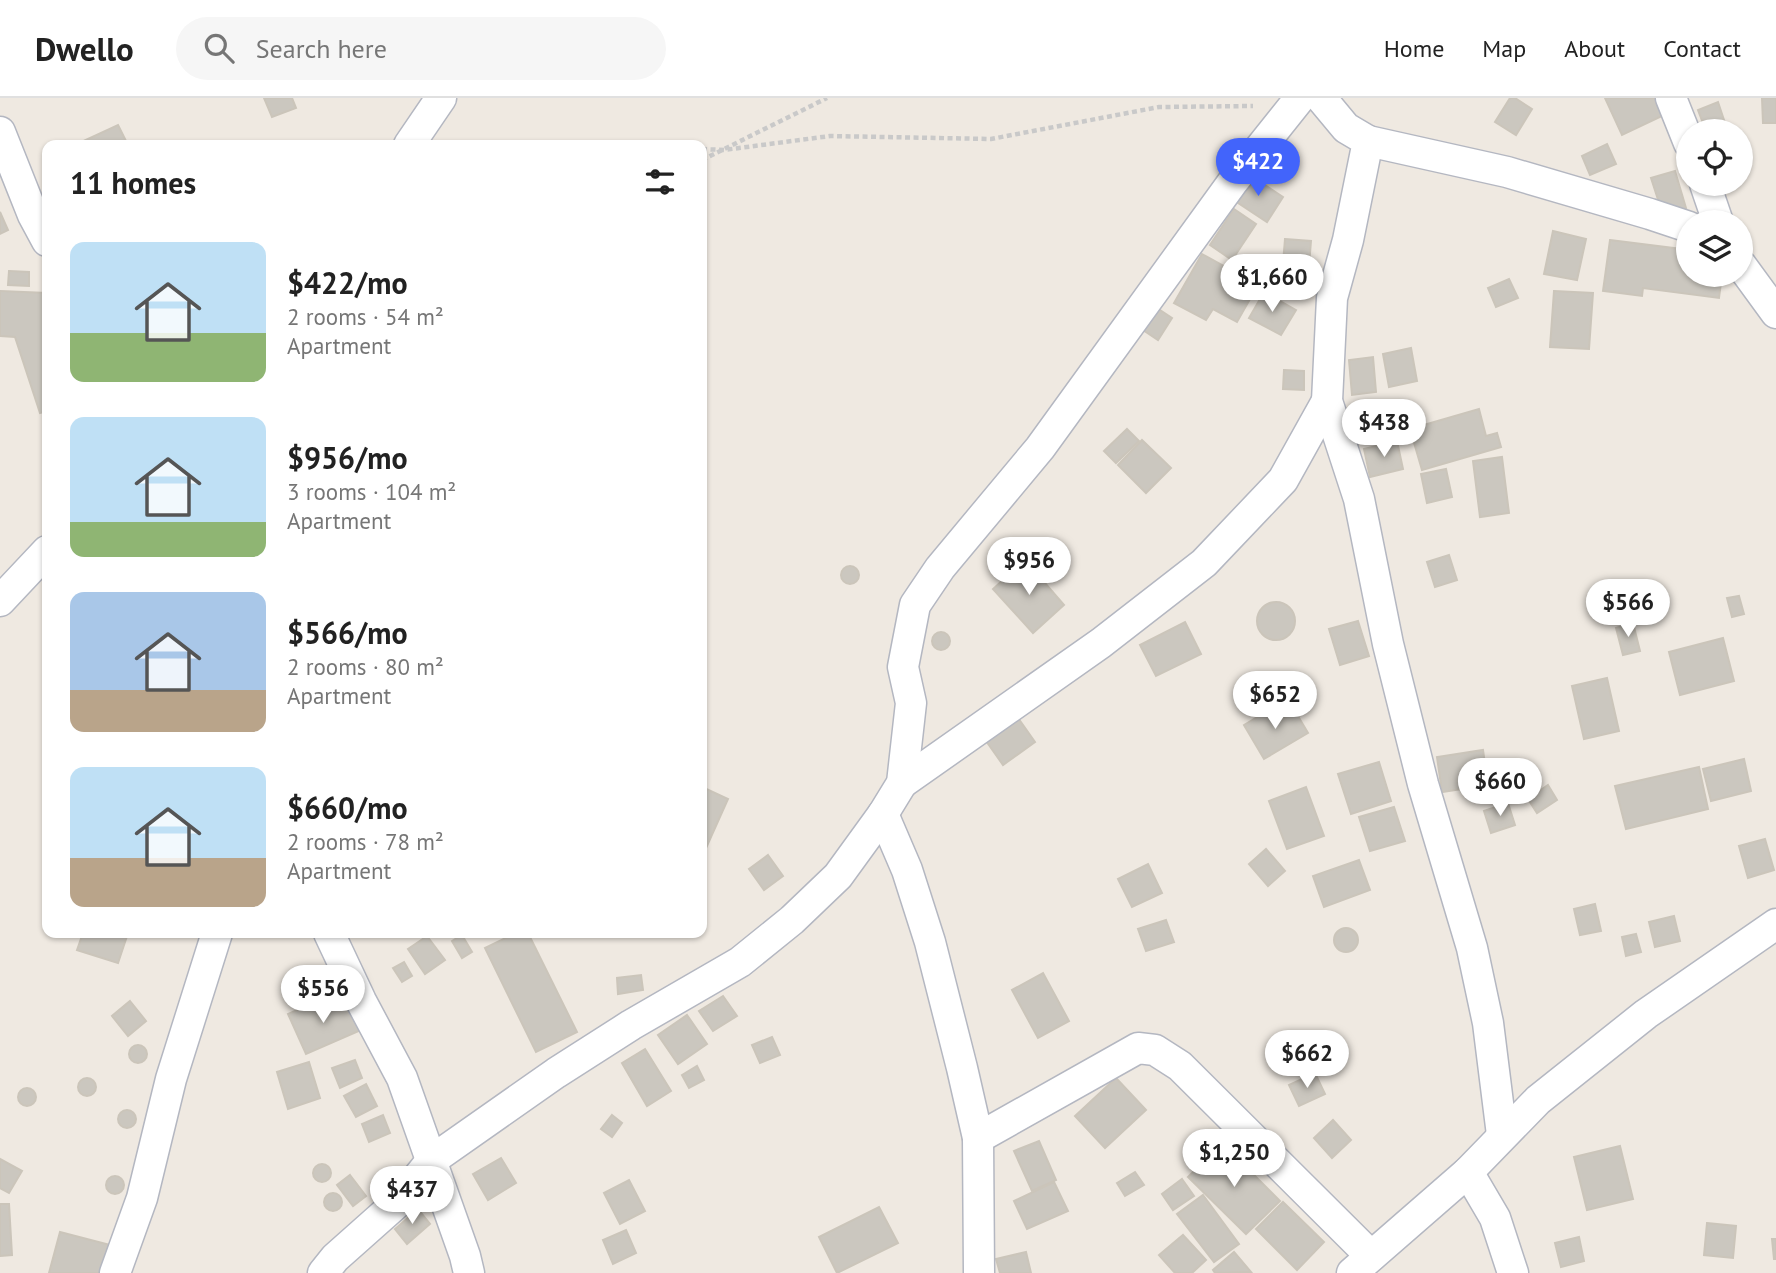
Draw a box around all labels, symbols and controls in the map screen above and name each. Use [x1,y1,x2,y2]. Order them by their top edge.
search box [176,17,666,80]
text: Dwello [35,27,134,70]
icon: search [200,29,238,67]
text: Search here [256,32,387,65]
text: Home [1384,33,1444,64]
text: Map [1482,33,1526,64]
text: About [1564,33,1625,64]
text: Contact [1663,33,1741,64]
map controls [1676,119,1753,287]
button: locate [1676,119,1753,196]
pin: $422 [1217,139,1299,198]
text: $422 [1232,146,1284,175]
text: 11 homes [70,163,196,202]
icon: filters [641,163,679,201]
button: layers [1676,210,1753,287]
pin: $1,660 [1215,254,1329,314]
text: $1,660 [1236,262,1308,291]
text: $422/mo [287,263,408,302]
icon: home [126,270,210,354]
text: 2 rooms · 54 m² [287,302,444,331]
text: Apartment [287,331,391,360]
pin: $438 [1343,400,1425,459]
text: $438 [1358,407,1410,436]
text: $956/mo [287,438,408,477]
icon: home [126,445,210,529]
text: 3 rooms · 104 m² [287,477,456,506]
text: Apartment [287,506,391,535]
pin: $956 [988,538,1070,597]
text: $956 [1003,545,1055,574]
pin: $566 [1587,580,1669,639]
text: $566 [1602,587,1654,616]
text: $566/mo [287,613,408,652]
icon: home [126,620,210,704]
text: 2 rooms · 80 m² [287,652,444,681]
pin: $652 [1234,672,1316,731]
text: $652 [1249,679,1301,708]
text: Apartment [287,681,391,710]
pin: $660 [1459,758,1541,818]
text: $660 [1474,766,1526,795]
text: $660/mo [287,788,408,827]
icon: home [126,795,210,879]
text: 2 rooms · 78 m² [287,827,444,856]
text: Apartment [287,856,391,885]
pin: $556 [282,965,364,1025]
text: $556 [297,973,349,1002]
pin: $662 [1266,1030,1348,1090]
text: $662 [1281,1038,1333,1067]
pin: $1,250 [1177,1130,1291,1189]
text: $1,250 [1198,1137,1270,1166]
pin: $437 [371,1166,453,1226]
text: $437 [386,1174,438,1203]

